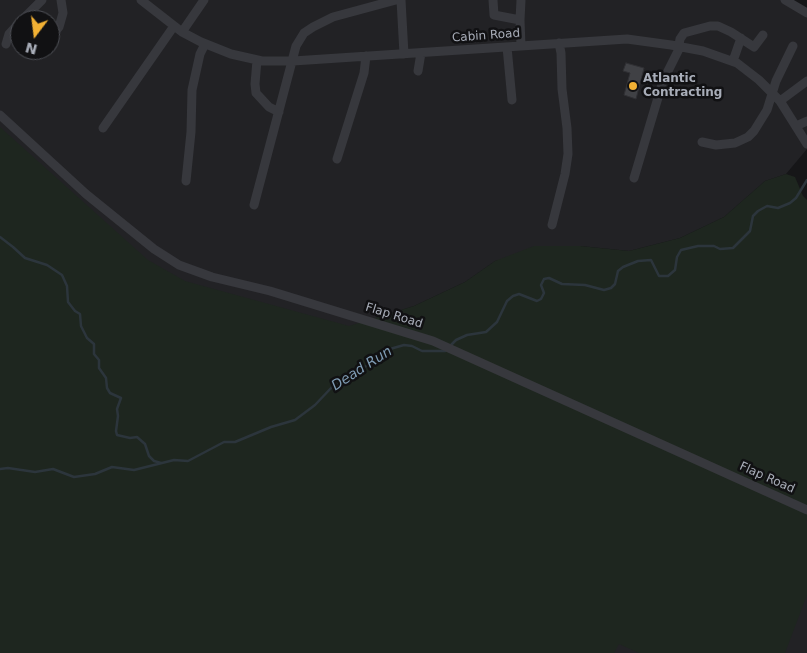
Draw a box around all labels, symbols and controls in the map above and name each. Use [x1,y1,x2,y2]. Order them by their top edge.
north arrow [10,10,60,60]
street label: Cabin Road [451,26,521,46]
text: N [24,39,39,58]
place label: Atlantic Contracting [643,72,722,100]
marker: Atlantic Contracting [627,80,639,92]
street label: Flap Road [364,300,424,332]
water label: Dead Run [329,343,395,395]
street label: Flap Road [737,459,797,497]

